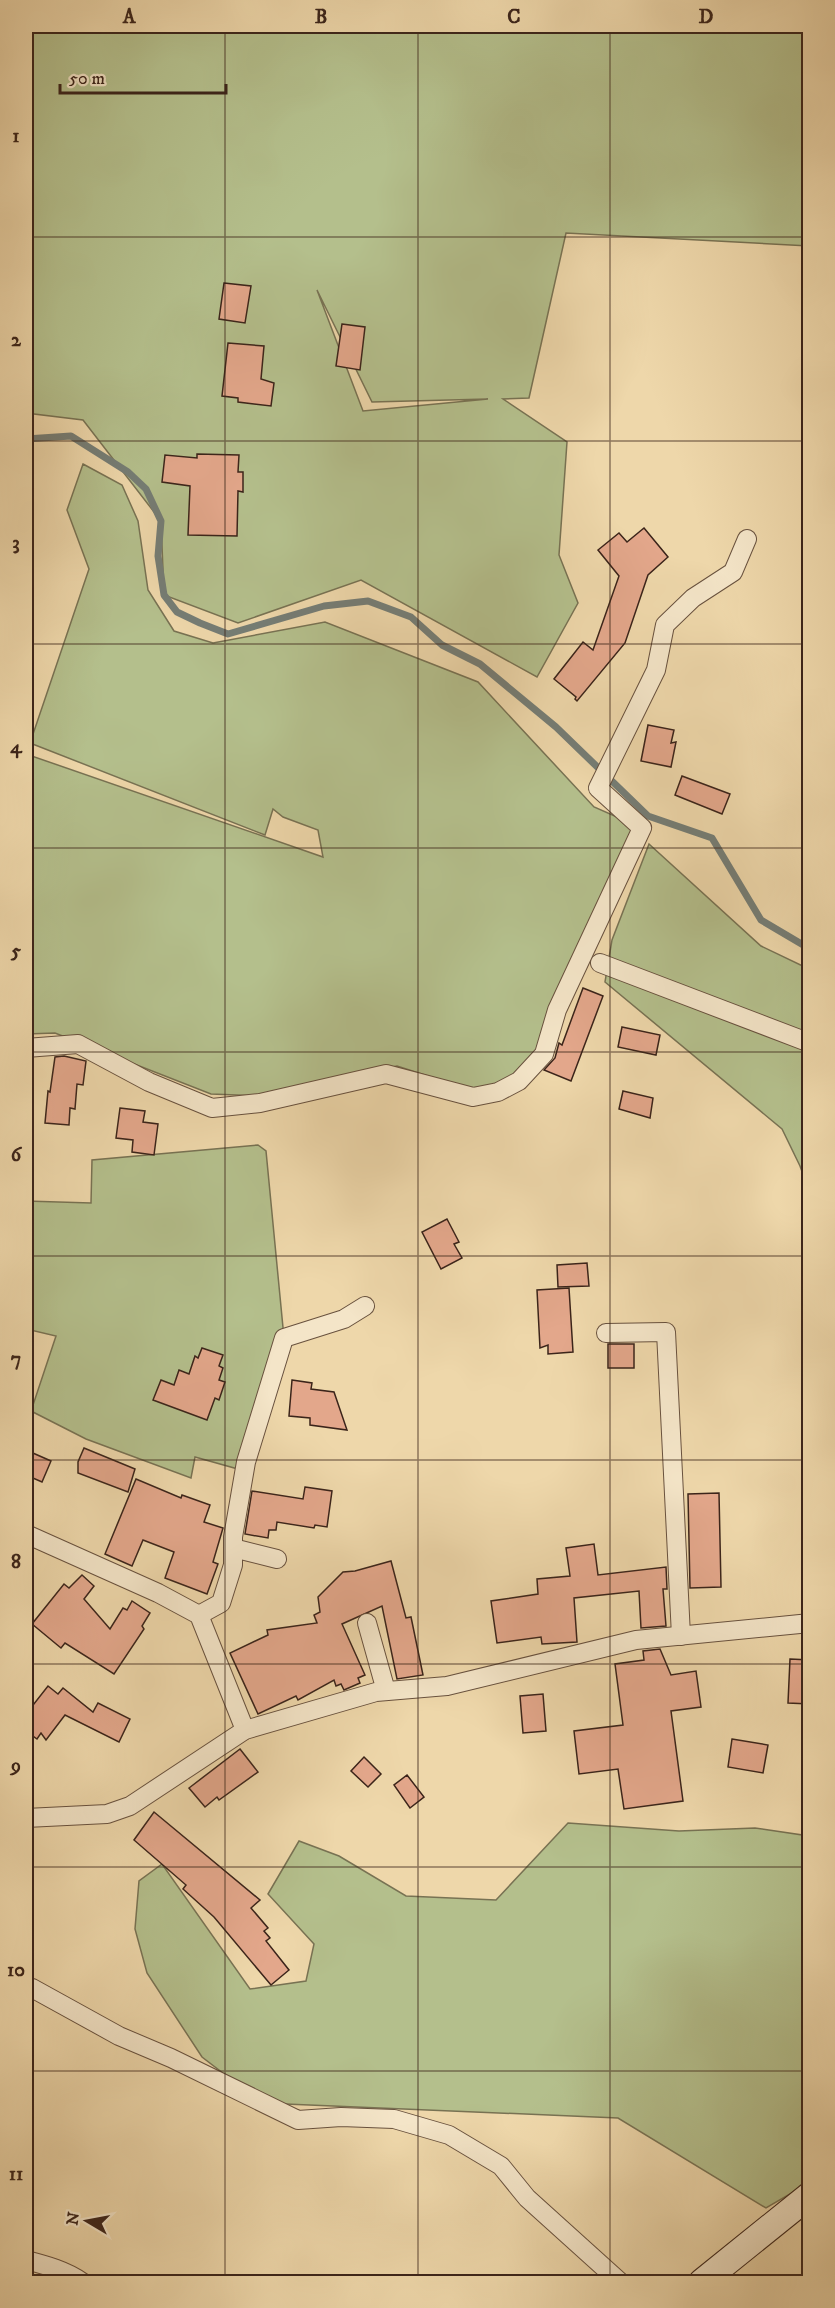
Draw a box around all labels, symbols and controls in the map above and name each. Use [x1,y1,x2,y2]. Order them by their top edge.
text: A [122,5,137,30]
text: B [315,5,327,30]
text: C [507,5,521,30]
text: D [699,5,714,30]
scale bar [60,57,226,95]
text: 50 m [69,68,105,90]
text: 1 [12,124,20,149]
text: 2 [11,328,22,353]
text: 3 [12,531,20,556]
text: 4 [10,735,23,760]
text: 5 [10,939,21,964]
text: 6 [11,1143,23,1168]
text: 7 [11,1347,21,1372]
text: 8 [11,1550,21,1575]
text: 9 [9,1754,21,1779]
text: 10 [7,1958,25,1983]
text: 11 [9,2162,23,2187]
north arrow [57,2191,117,2251]
text: N [62,2210,84,2227]

